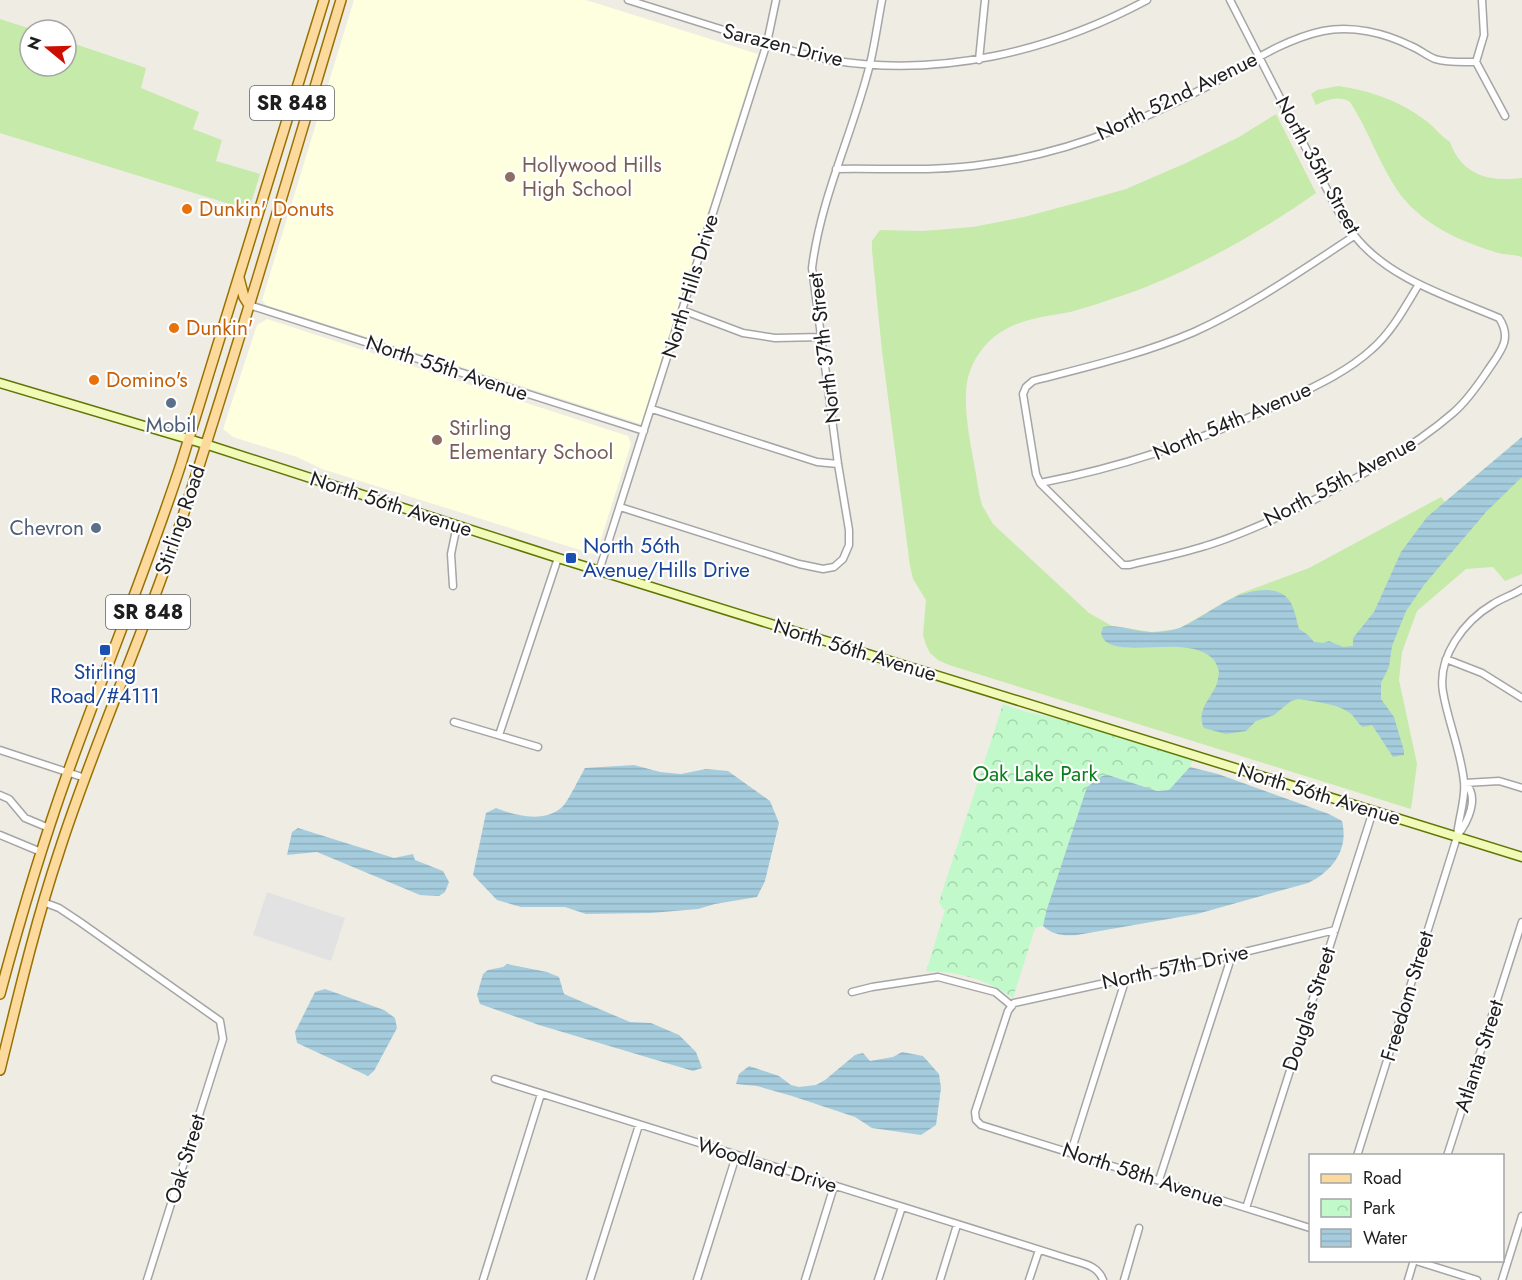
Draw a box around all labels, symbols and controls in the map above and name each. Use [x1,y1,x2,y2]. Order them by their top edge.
street label: Sarazen Drive [720,16,847,74]
north arrow [18,18,78,78]
text: N [21,34,47,53]
street label: North 52nd Avenue [1091,44,1263,148]
road number: SR 848 [250,86,334,120]
street label: North 35th Street [1268,91,1368,239]
place label: Hollywood Hills High School [522,150,662,204]
marker: Hollywood Hills High School [503,170,517,184]
place label: Dunkin' Donuts [199,194,334,224]
marker: Dunkin' Donuts [180,202,194,216]
street label: North Hills Drive [654,210,726,362]
street label: North 37th Street [800,271,848,425]
place label: Dunkin' [186,313,253,343]
marker: Dunkin' [167,321,181,335]
street label: North 55th Avenue [362,328,532,408]
place label: Domino's [106,365,188,395]
marker: Domino's [87,373,101,387]
street label: North 54th Avenue [1148,374,1316,468]
marker: Mobil [164,396,178,410]
place label: Mobil [146,410,196,440]
place label: Stirling Elementary School [449,413,613,467]
street label: North 55th Avenue [1258,428,1422,534]
marker: Stirling Elementary School [430,433,444,447]
street label: Stirling Road [147,461,213,579]
street label: North 56th Avenue [306,464,476,544]
place label: Chevron [9,513,84,543]
marker: Chevron [89,521,103,535]
place label: North 56th Avenue/Hills Drive [583,531,750,585]
marker: North 56th Avenue/Hills Drive [564,551,578,565]
road number: SR 848 [106,595,190,629]
street label: North 56th Avenue [770,611,940,689]
marker: Stirling Road/#4111 [98,643,112,657]
place label: Stirling Road/#4111 [50,657,160,711]
street label: North 56th Avenue [1234,755,1404,833]
park label: Oak Lake Park [972,759,1098,789]
street label: Freedom Street [1373,927,1441,1065]
street label: North 57th Drive [1099,937,1251,997]
street label: Douglas Street [1275,943,1343,1075]
street label: Atlanta Street [1447,996,1511,1116]
street label: Oak Street [157,1110,213,1208]
street label: Woodland Drive [693,1129,841,1201]
street label: North 58th Avenue [1058,1135,1228,1215]
legend [1309,1154,1504,1262]
text: Road [1363,1165,1402,1191]
text: Park [1363,1195,1395,1221]
text: Water [1363,1225,1408,1251]

